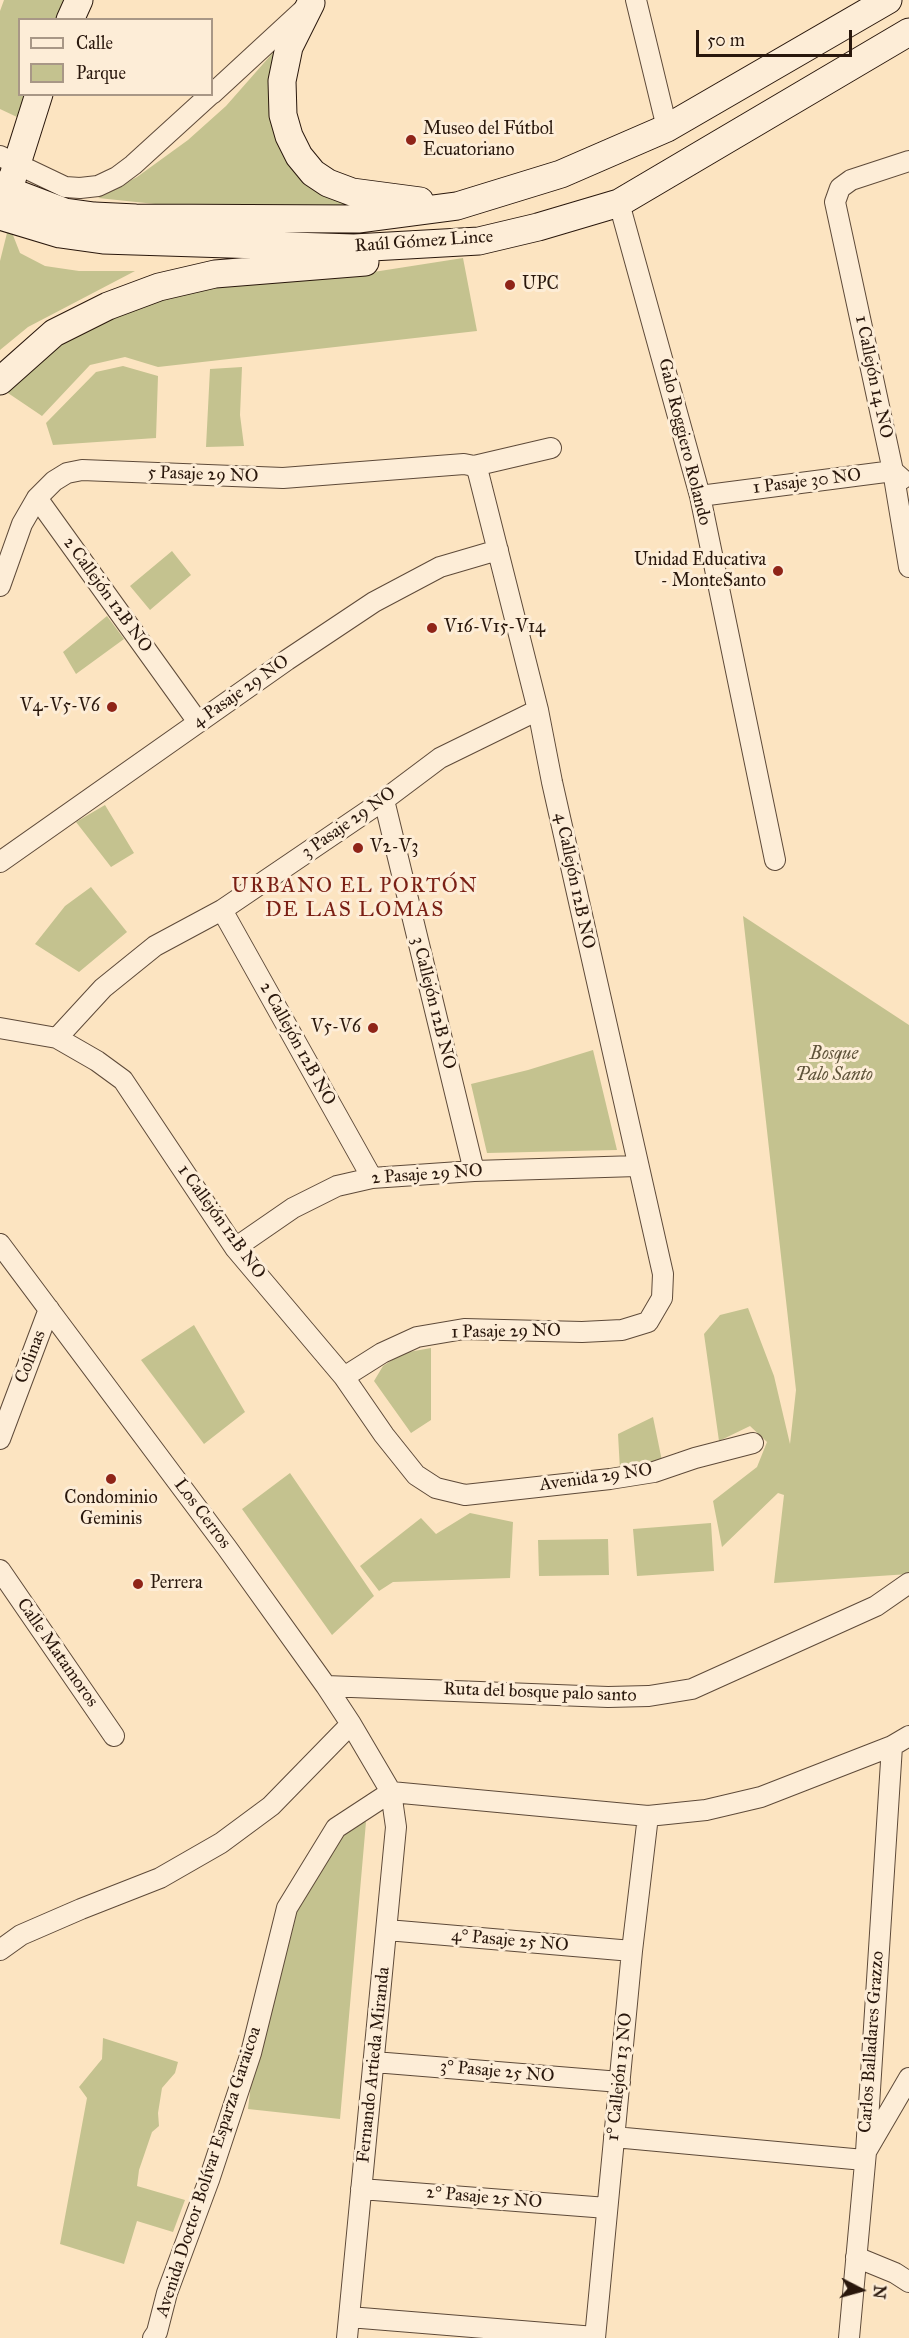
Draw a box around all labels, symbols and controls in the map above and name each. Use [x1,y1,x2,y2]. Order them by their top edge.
legend [18,18,213,96]
scale bar [699,18,855,56]
text: 50 m [707,29,745,51]
text: Calle [76,32,113,54]
text: Parque [76,62,126,84]
place label: Museo del Fútbol Ecuatoriano [423,119,554,162]
marker: Museo del Fútbol Ecuatoriano [404,133,418,147]
street label: Raúl Gómez Lince [354,226,494,258]
place label: UPC [522,274,559,296]
marker: UPC [503,278,517,292]
street label: 1 Callejón 14 NO [849,314,897,440]
street label: Galo Roggiero Rolando [653,356,715,528]
street label: 5 Pasaje 29 NO [147,462,259,488]
street label: 1 Pasaje 30 NO [752,465,862,499]
street label: 2 Callejón 12B NO [58,533,156,657]
place label: Unidad Educativa - MonteSanto [634,550,766,592]
marker: Unidad Educativa - MonteSanto [771,564,785,578]
place label: V16-V15-V14 [444,617,545,639]
marker: V16-V15-V14 [425,621,439,635]
street label: 4 Pasaje 29 NO [189,651,293,733]
place label: V4-V5-V6 [20,696,100,718]
marker: V4-V5-V6 [105,700,119,714]
street label: 3 Pasaje 29 NO [298,783,400,863]
street label: 4 Callejón 12B NO [549,811,599,951]
place label: V2-V3 [370,837,418,859]
marker: V2-V3 [351,841,365,855]
district label: URBANO EL PORTÓN DE LAS LOMAS [232,874,478,924]
street label: 3 Callejón 12B NO [406,934,460,1072]
street label: 2 Callejón 12B NO [254,979,340,1109]
place label: V5-V6 [311,1017,361,1039]
marker: V5-V6 [366,1021,380,1035]
park label: Bosque Palo Santo [795,1044,873,1086]
street label: 2 Pasaje 29 NO [371,1160,483,1190]
street label: 1 Callejón 12B NO [172,1161,270,1283]
street label: 1 Pasaje 29 NO [451,1320,561,1344]
street label: Colinas [11,1327,51,1387]
street label: Avenida 29 NO [538,1459,654,1497]
marker: Condominio Geminis [104,1472,118,1486]
street label: Los Cerros [169,1475,235,1553]
place label: Condominio Geminis [64,1488,158,1530]
place label: Perrera [150,1573,203,1595]
marker: Perrera [131,1577,145,1591]
street label: Calle Matamoros [12,1595,102,1711]
street label: Ruta del bosque palo santo [443,1679,637,1707]
street label: 4° Pasaje 25 NO [450,1925,570,1957]
street label: Carlos Balladares Grazzo [855,1950,889,2134]
street label: Fernando Artieda Miranda [353,1966,395,2164]
street label: 1° Callejón 13 NO [603,2012,637,2142]
street label: Avenida Doctor Bolívar Esparza Garaicoa [152,2024,266,2320]
street label: 3° Pasaje 25 NO [439,2056,555,2088]
street label: 2° Pasaje 25 NO [425,2182,543,2214]
north arrow [831,2260,891,2320]
text: N [869,2284,890,2300]

